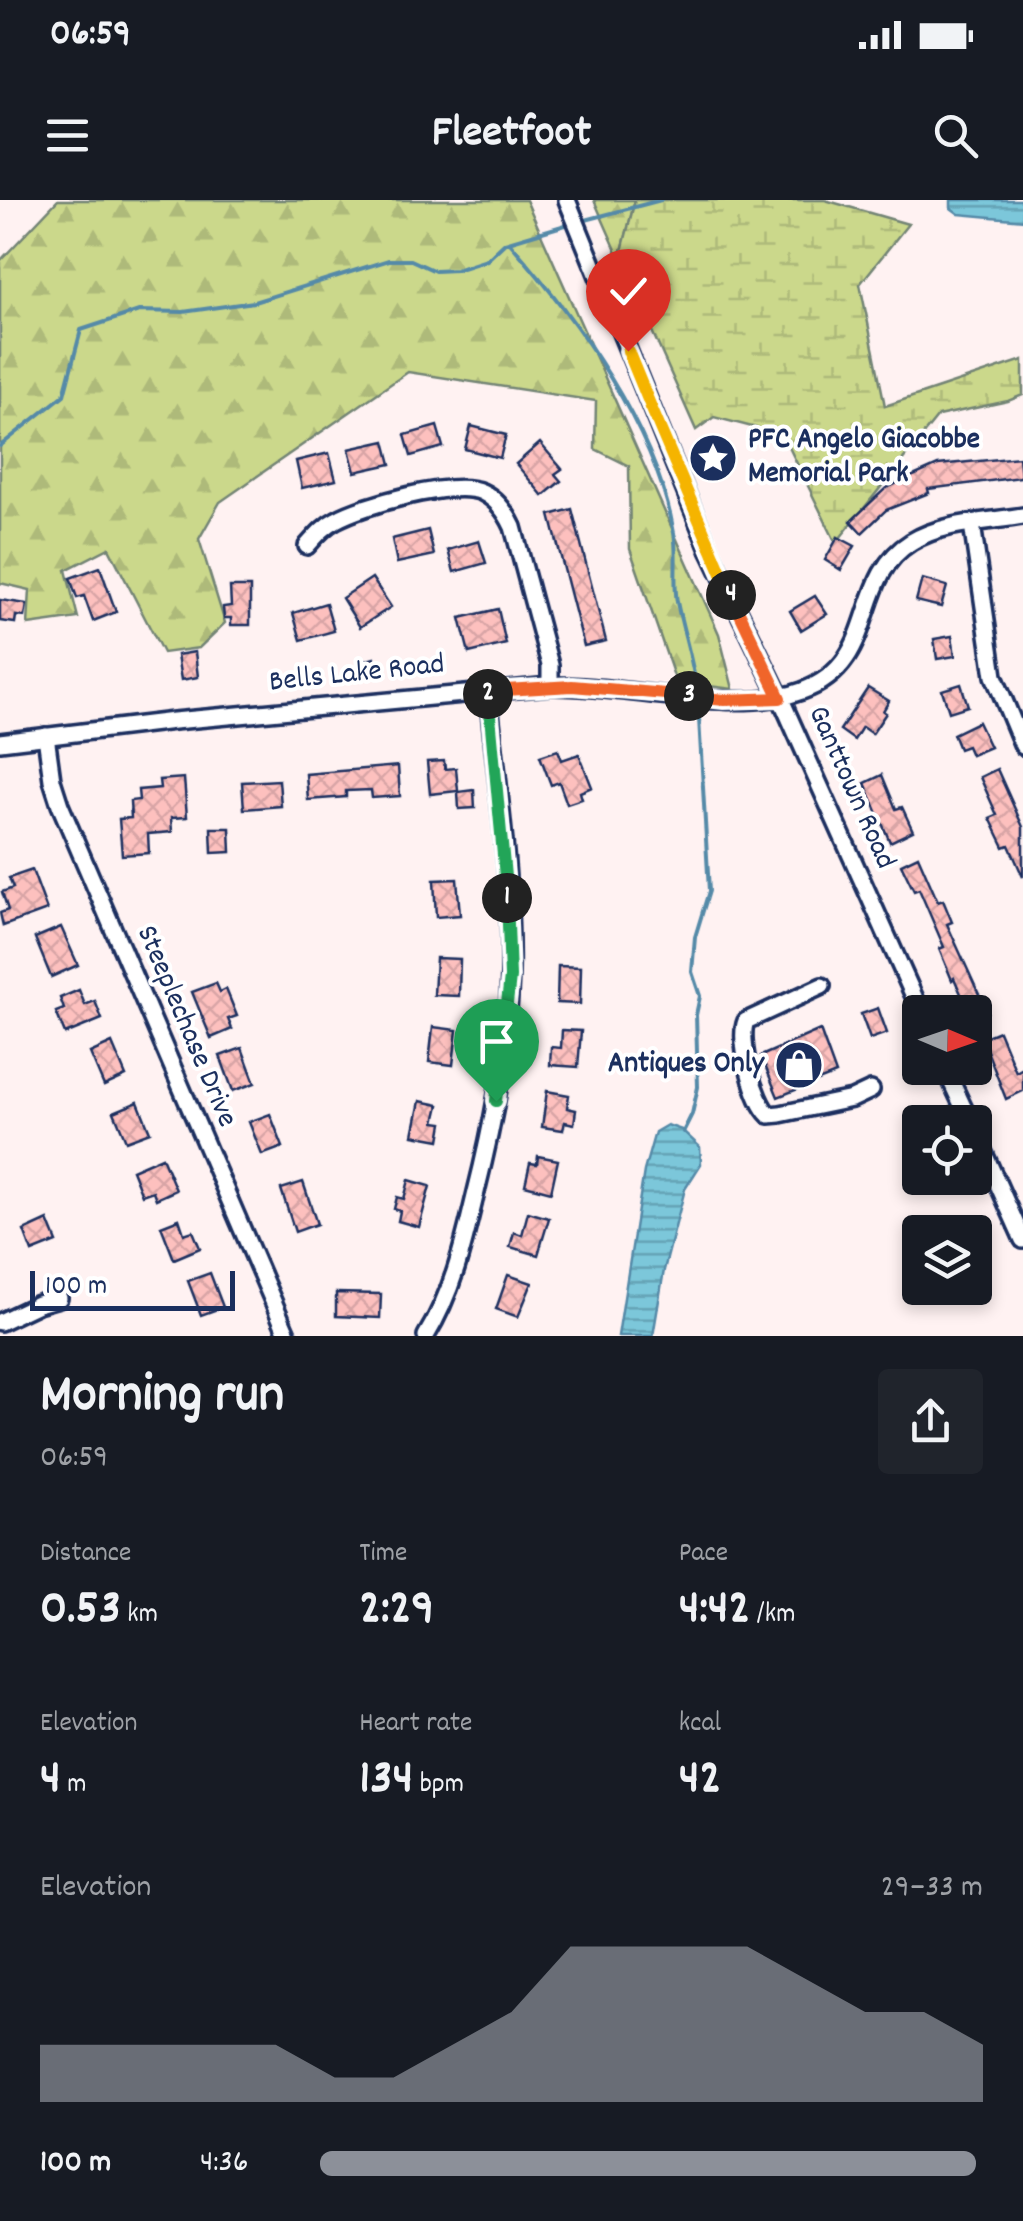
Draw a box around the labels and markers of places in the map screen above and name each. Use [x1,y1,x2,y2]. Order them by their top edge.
pin [586,249,671,352]
place label: PFC Angelo Giacobbe Memorial Park [748,420,980,497]
place icon: PFC Angelo Giacobbe Memorial Park [687,432,739,484]
pin: 4 [706,570,756,620]
pin: 2 [463,669,513,719]
pin: 3 [664,671,714,721]
pin: 1 [482,873,532,923]
pin [454,999,539,1102]
shop icon: Antiques Only [773,1039,825,1091]
place label: Antiques Only [608,1044,766,1087]

